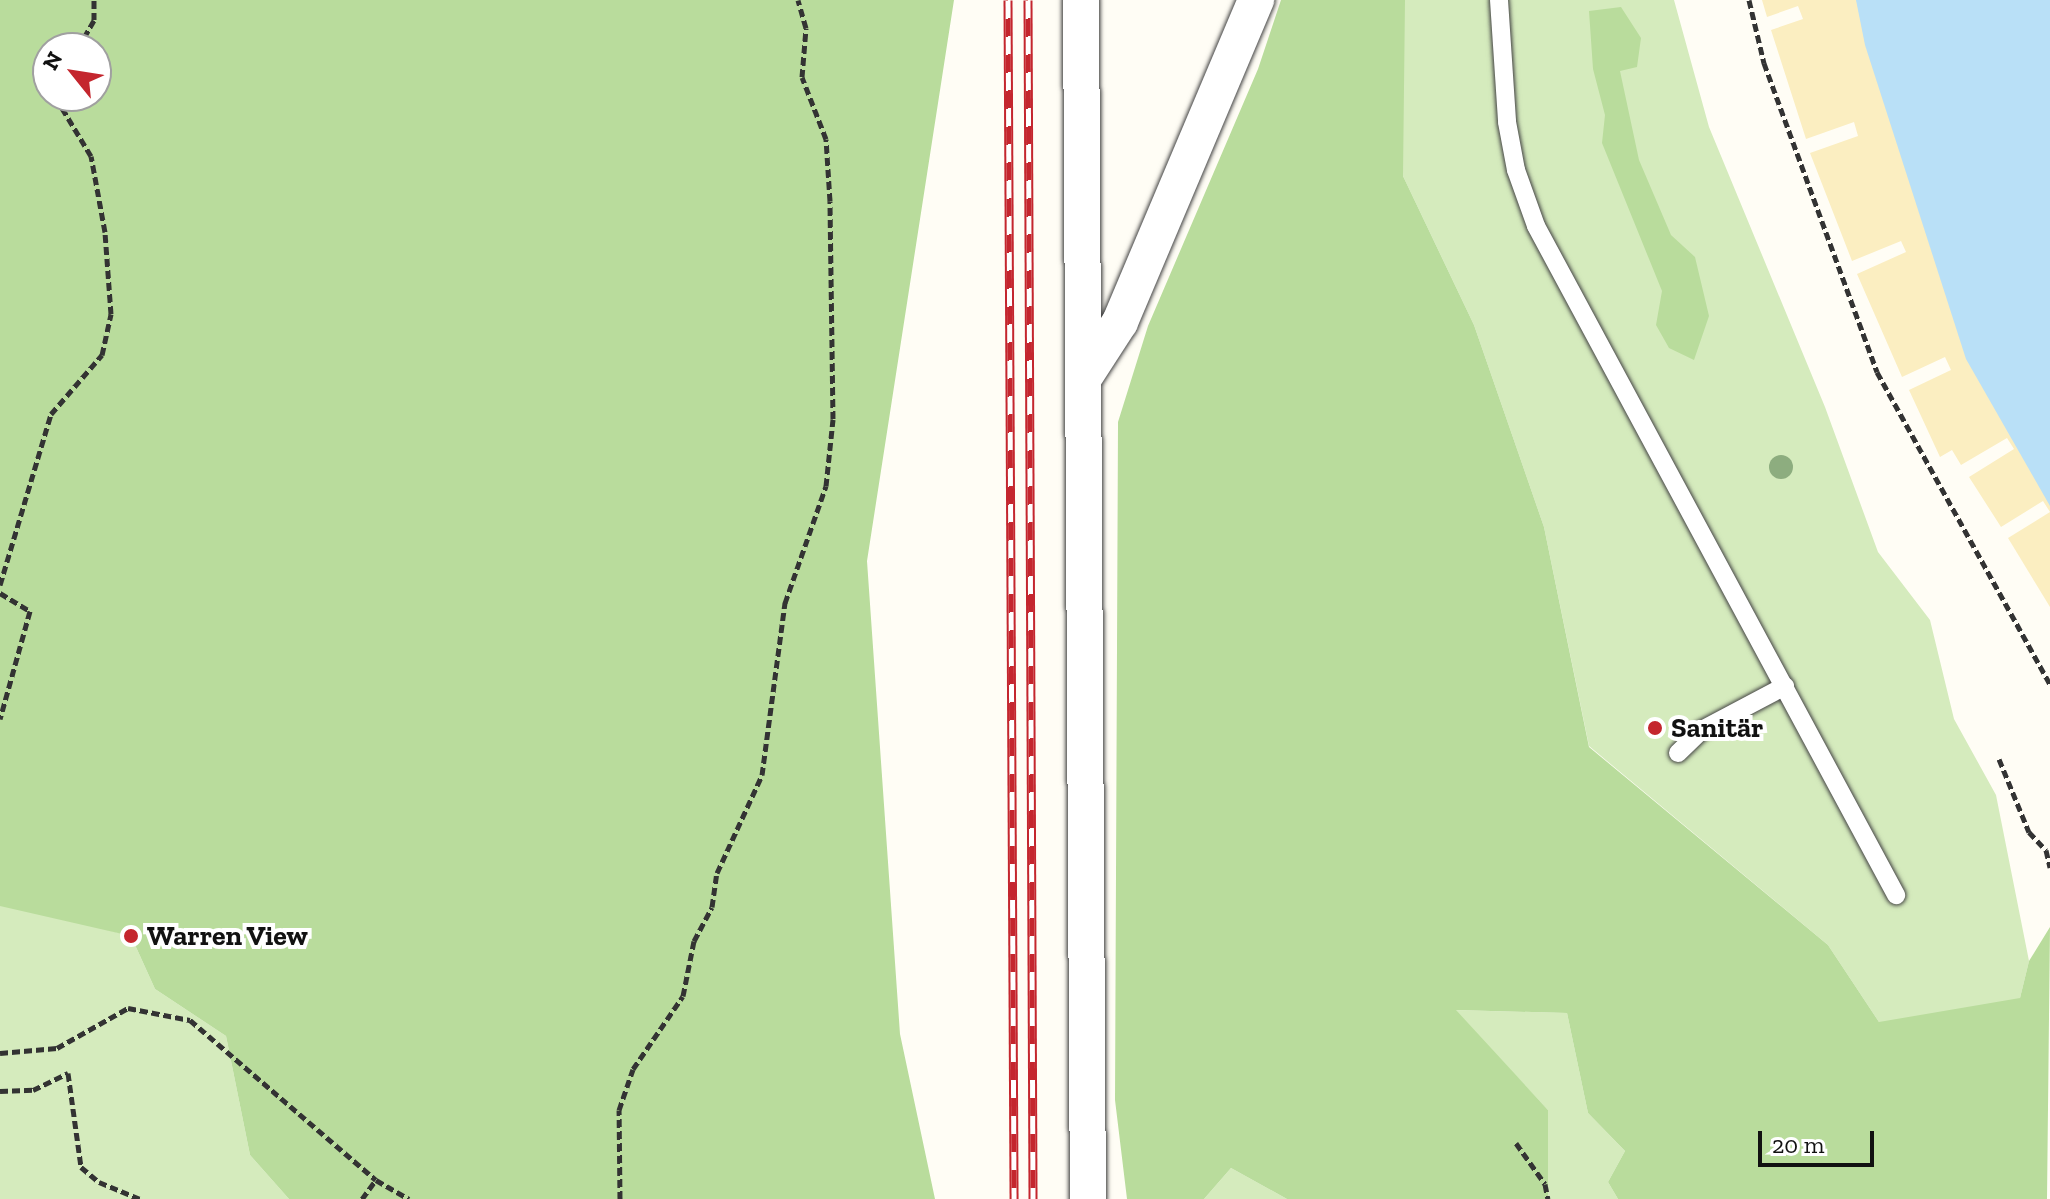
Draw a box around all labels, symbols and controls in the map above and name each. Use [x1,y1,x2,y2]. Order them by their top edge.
north arrow [32,32,112,112]
text: N [37,47,68,75]
place label: Sanitär [1671,711,1763,745]
marker: Sanitär [1646,719,1664,737]
place label: Warren View [147,919,309,953]
marker: Warren View [122,927,140,945]
scale bar [1762,1115,1878,1165]
text: 20 m [1772,1130,1824,1159]

